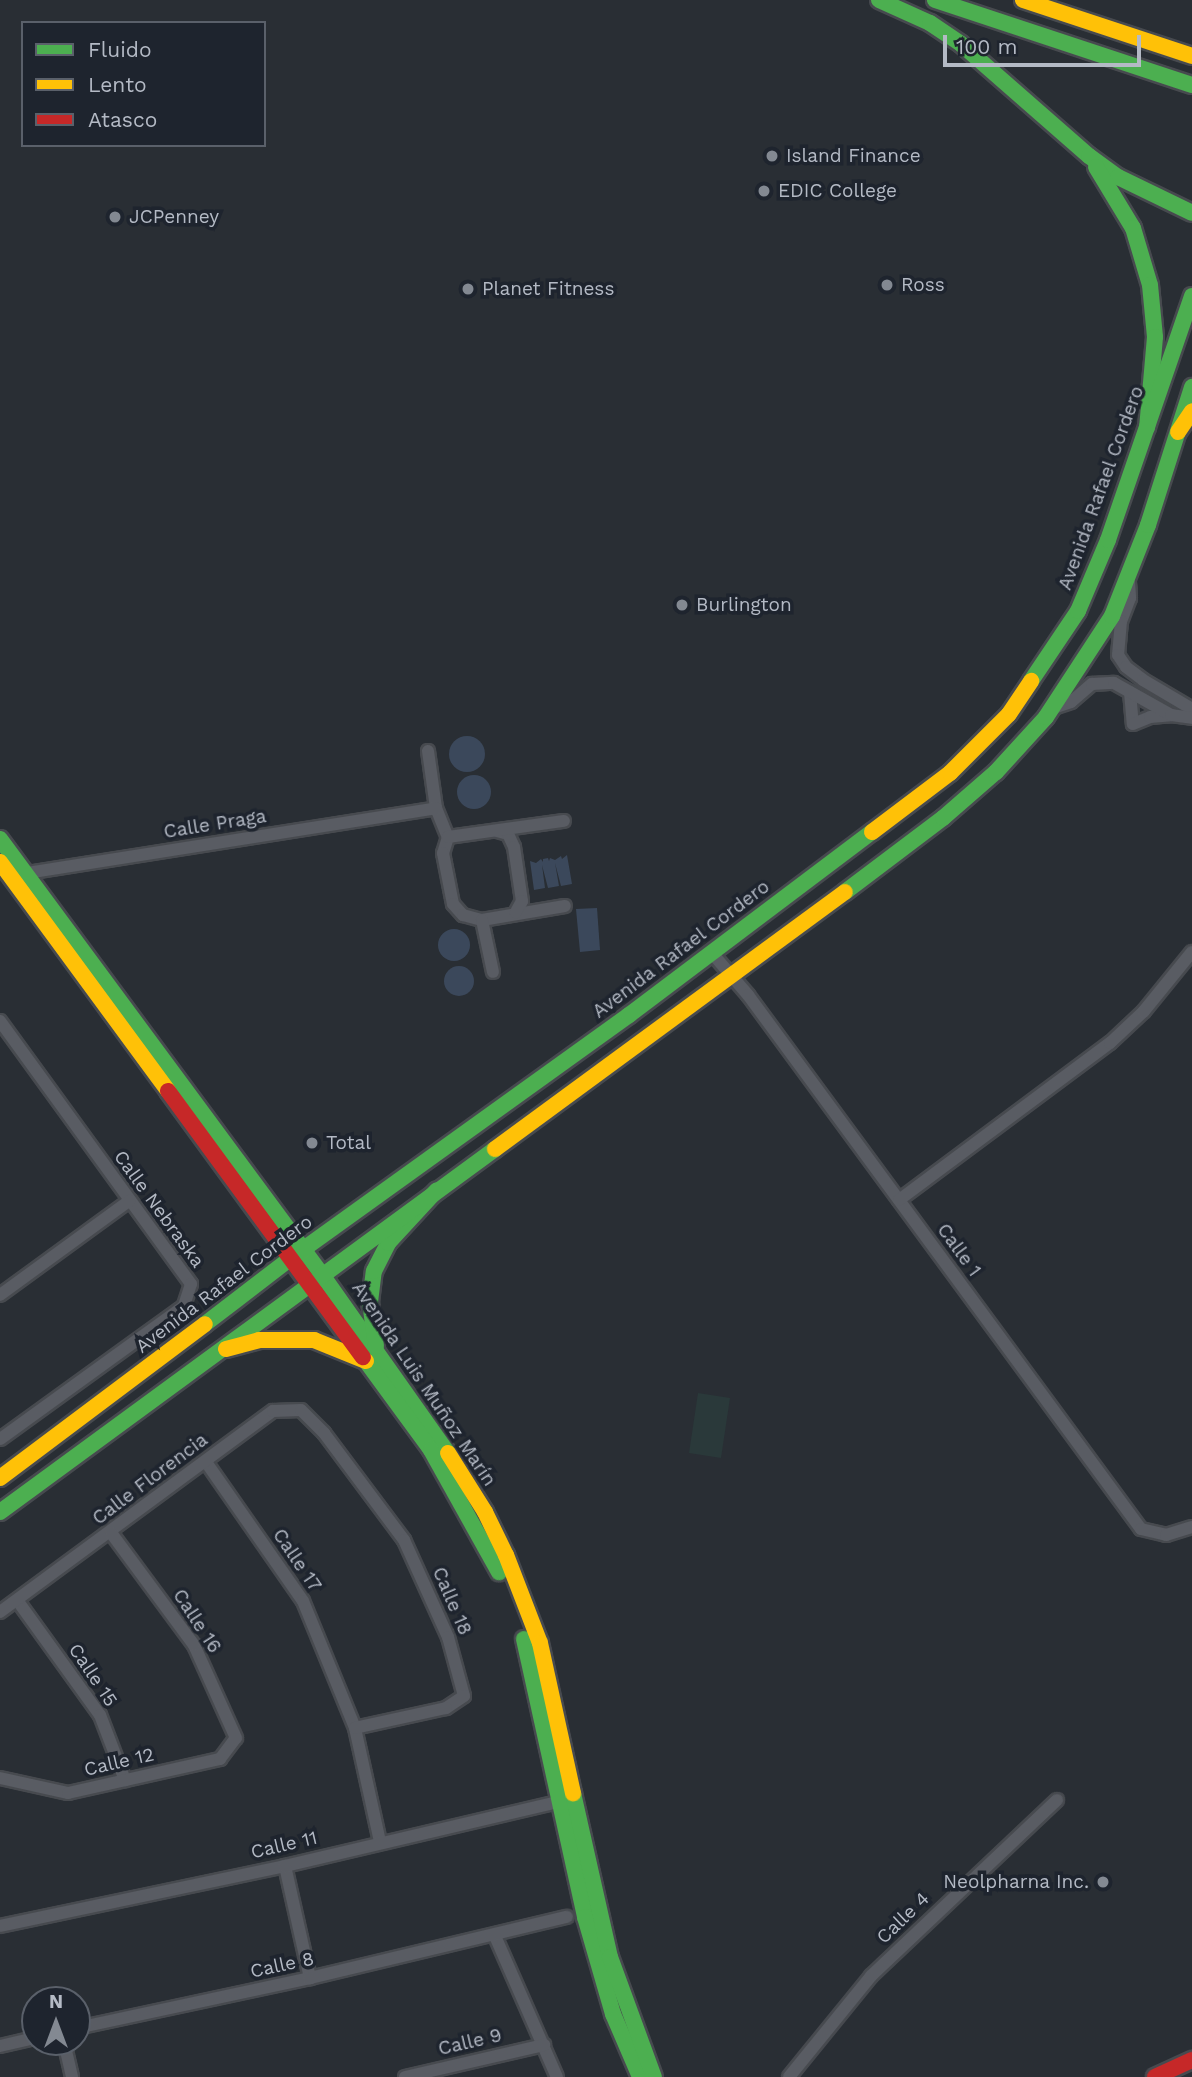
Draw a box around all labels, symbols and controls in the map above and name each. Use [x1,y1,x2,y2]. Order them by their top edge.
legend [21,21,266,147]
scale bar [947,21,1145,65]
text: 100 m [956,34,1018,59]
text: Fluido [88,37,152,62]
text: Lento [88,72,147,97]
text: Atasco [88,107,157,132]
place label: Island Finance [786,145,921,167]
marker: Island Finance [764,148,780,164]
place label: EDIC College [778,180,897,202]
marker: EDIC College [756,183,772,199]
place label: JCPenney [129,206,219,228]
marker: JCPenney [107,209,123,225]
place label: Ross [901,274,945,296]
marker: Ross [879,277,895,293]
place label: Planet Fitness [482,278,614,300]
marker: Planet Fitness [460,281,476,297]
street label: Avenida Rafael Cordero [1053,382,1149,594]
place label: Burlington [696,594,792,616]
marker: Burlington [674,597,690,613]
street label: Calle Praga [162,805,268,843]
street label: Avenida Rafael Cordero [588,875,774,1023]
place label: Total [326,1132,371,1154]
marker: Total [304,1135,320,1151]
street label: Calle Nebraska [109,1146,209,1272]
street label: Avenida Rafael Cordero [131,1210,317,1358]
street label: Calle 1 [932,1219,986,1281]
street label: Avenida Luis Muñoz Marín [347,1277,501,1491]
street label: Calle Florencia [88,1428,212,1530]
street label: Calle 17 [268,1524,326,1596]
street label: Calle 18 [427,1563,477,1639]
street label: Calle 16 [168,1585,226,1657]
street label: Calle 15 [64,1639,122,1711]
street label: Calle 12 [82,1743,156,1781]
street label: Calle 11 [248,1826,320,1864]
place label: Neolpharna Inc. [943,1871,1089,1893]
marker: Neolpharna Inc. [1095,1874,1111,1890]
street label: Calle 4 [872,1887,934,1949]
street label: Calle 8 [248,1947,316,1983]
north arrow [21,1986,91,2056]
text: N [49,1990,63,2013]
street label: Calle 9 [436,2024,504,2060]

